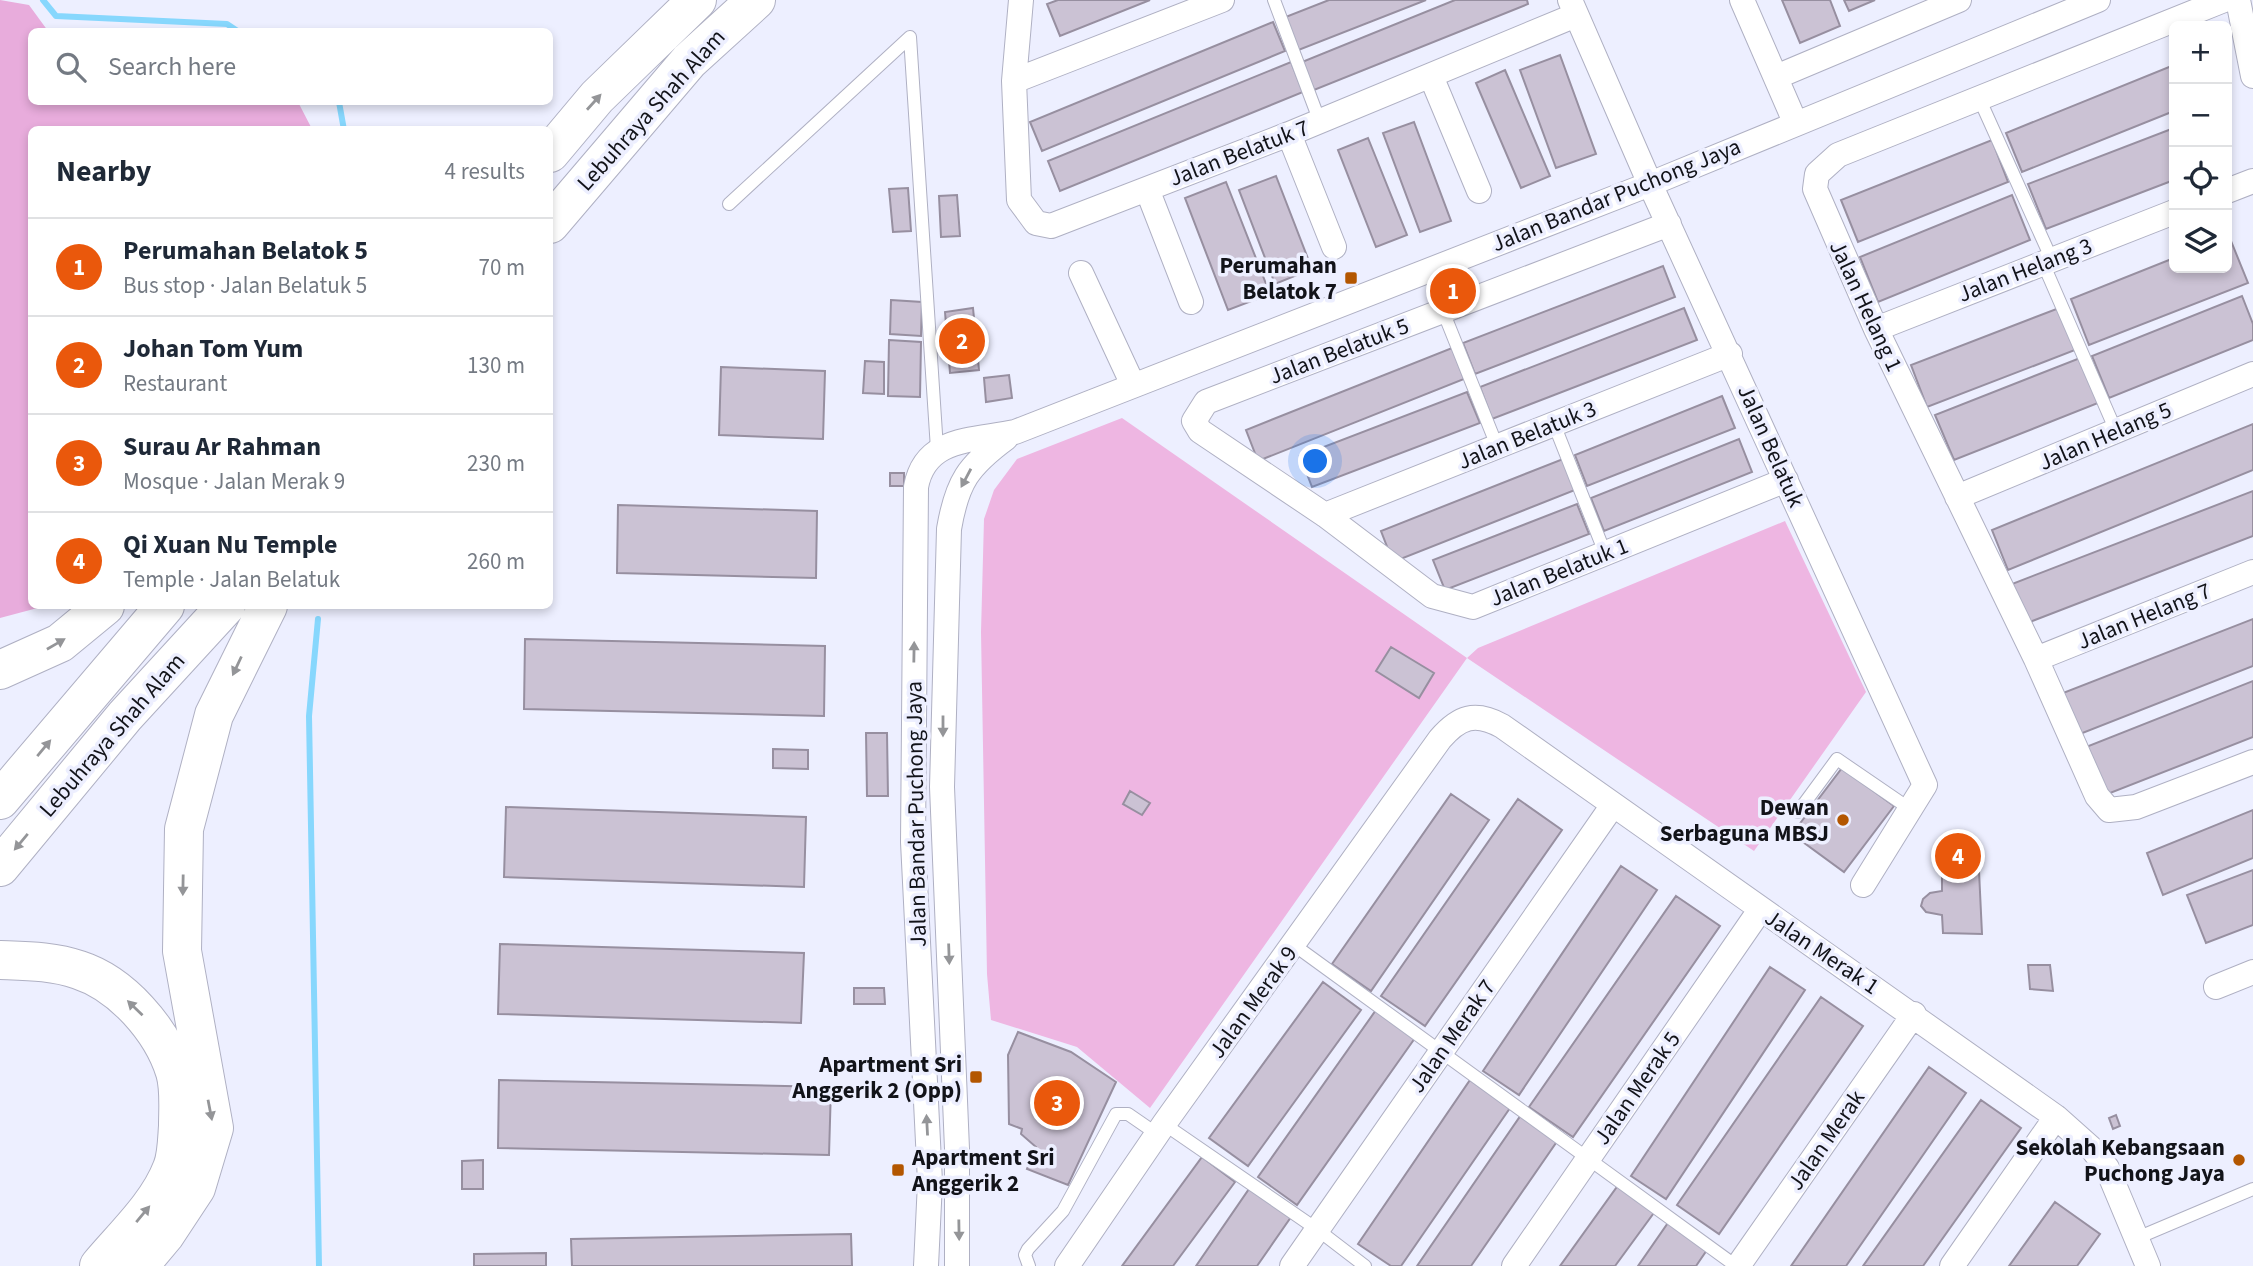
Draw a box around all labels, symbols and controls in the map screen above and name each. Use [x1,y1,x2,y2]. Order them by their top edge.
map controls [2169,21,2232,273]
button: + [2169,21,2232,84]
street label: Lebuhraya Shah Alam [569,22,733,198]
search box [28,28,553,105]
icon: search [52,48,90,86]
text: Search here [108,48,236,85]
button: − [2169,84,2232,147]
one-way arrow [586,93,602,111]
street label: Jalan Belatuk 7 [1164,111,1314,195]
street label: Jalan Bandar Puchong Jaya [1486,130,1746,260]
button: locate [2169,147,2232,210]
text: Nearby [56,150,151,193]
text: 4 results [445,155,525,188]
button: layers [2169,210,2232,273]
street label: Jalan Helang 3 [1953,229,2097,311]
text: Perumahan Belatok 5 [123,232,368,269]
street label: Jalan Helang 1 [1821,235,1911,377]
place label: Perumahan Belatok 7 [1219,249,1337,308]
text: 1 [73,251,85,284]
text: 70 m [478,251,525,284]
pin: 1 [1430,265,1476,317]
text: Bus stop · Jalan Belatuk 5 [123,269,367,302]
marker: Perumahan Belatok 7 [1343,270,1359,286]
street label: Jalan Belatuk 5 [1264,309,1414,393]
pin: 2 [939,315,985,367]
text: Johan Tom Yum [123,330,303,367]
text: 2 [73,349,85,382]
text: 130 m [467,349,525,382]
text: Restaurant [123,367,227,400]
street label: Jalan Belatuk [1729,379,1813,513]
street label: Jalan Belatuk 3 [1453,392,1601,478]
street label: Jalan Helang 5 [2034,393,2176,479]
text: Surau Ar Rahman [123,428,321,465]
your location [1298,444,1332,478]
text: 3 [73,447,85,480]
text: 230 m [467,447,525,480]
text: Mosque · Jalan Merak 9 [123,465,345,498]
one-way arrow [960,468,972,487]
text: Qi Xuan Nu Temple [123,526,337,563]
street label: Jalan Belatuk 1 [1485,529,1633,615]
text: 4 [73,545,85,578]
text: 260 m [467,545,525,578]
text: Temple · Jalan Belatuk [123,563,340,596]
street label: Jalan Helang 7 [2072,574,2216,658]
one-way arrow [46,638,66,650]
one-way arrow [908,641,920,663]
street label: Lebuhraya Shah Alam [31,646,193,824]
one-way arrow [231,656,243,676]
street label: Jalan Bandar Puchong Jaya [897,681,935,947]
one-way arrow [937,715,949,737]
one-way arrow [36,739,51,756]
place label: Dewan Serbaguna MBSJ [1660,791,1829,850]
marker: Dewan Serbaguna MBSJ [1835,812,1851,828]
pin: 4 [1935,830,1981,882]
one-way arrow [13,833,28,851]
one-way arrow [177,874,189,896]
street label: Jalan Merak 1 [1758,901,1886,1003]
street label: Jalan Merak 9 [1201,939,1305,1065]
one-way arrow [943,943,954,965]
street label: Jalan Merak 7 [1401,973,1503,1099]
one-way arrow [127,1001,144,1017]
street label: Jalan Merak 5 [1586,1025,1688,1151]
place label: Apartment Sri Anggerik 2 (Opp) [791,1048,962,1107]
marker: Apartment Sri Anggerik 2 (Opp) [968,1069,984,1085]
pin: 3 [1034,1077,1080,1129]
street label: Jalan Merak [1779,1083,1873,1197]
one-way arrow [205,1099,216,1121]
one-way arrow [922,1113,933,1135]
place label: Sekolah Kebangsaan Puchong Jaya [2015,1131,2225,1190]
place label: Apartment Sri Anggerik 2 [911,1141,1055,1200]
marker: Sekolah Kebangsaan Puchong Jaya [2231,1152,2247,1168]
marker: Apartment Sri Anggerik 2 [890,1162,906,1178]
one-way arrow [135,1205,150,1223]
one-way arrow [953,1219,964,1241]

